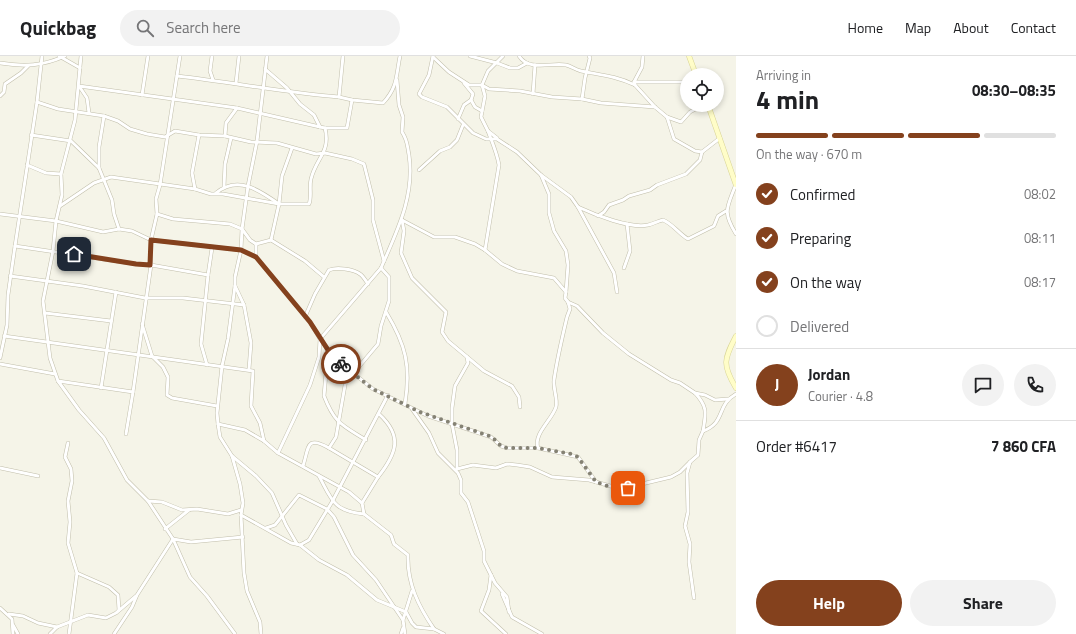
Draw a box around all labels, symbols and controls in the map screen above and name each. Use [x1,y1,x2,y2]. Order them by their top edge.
search box [120,10,400,46]
text: Quickbag [20,13,96,42]
text: Search here [166,16,241,39]
icon: search [134,17,156,39]
text: Home [848,17,883,38]
text: Map [905,17,931,38]
text: About [953,17,989,38]
text: Contact [1011,17,1056,38]
text: Arriving in [756,65,811,85]
map controls [680,68,724,112]
button: locate [680,68,724,112]
text: 08:30–08:35 [972,79,1056,102]
text: 4 min [756,80,819,119]
text: On the way · 670 m [756,144,862,164]
icon: check [756,183,778,205]
text: Confirmed [790,183,855,206]
text: 08:02 [1024,184,1056,204]
icon: check [756,227,778,249]
text: Preparing [790,227,851,250]
text: 08:11 [1024,228,1056,248]
pin [57,237,91,271]
icon: home [63,243,85,265]
icon: check [756,271,778,293]
text: On the way [790,271,862,294]
text: 08:17 [1024,272,1056,292]
text: Delivered [790,315,849,338]
courier [321,344,361,384]
icon: bike [330,353,352,375]
text: Jordan [808,363,850,386]
button: chat [962,364,1004,406]
button: phone [1014,364,1056,406]
text: J [775,373,779,396]
text: Courier · 4.8 [808,386,873,406]
text: Order #6417 [756,435,837,458]
text: 7 860 CFA [991,435,1056,458]
pin [611,471,645,505]
icon: bag [617,477,639,499]
button: Help [756,580,902,626]
button: Share [910,580,1056,626]

